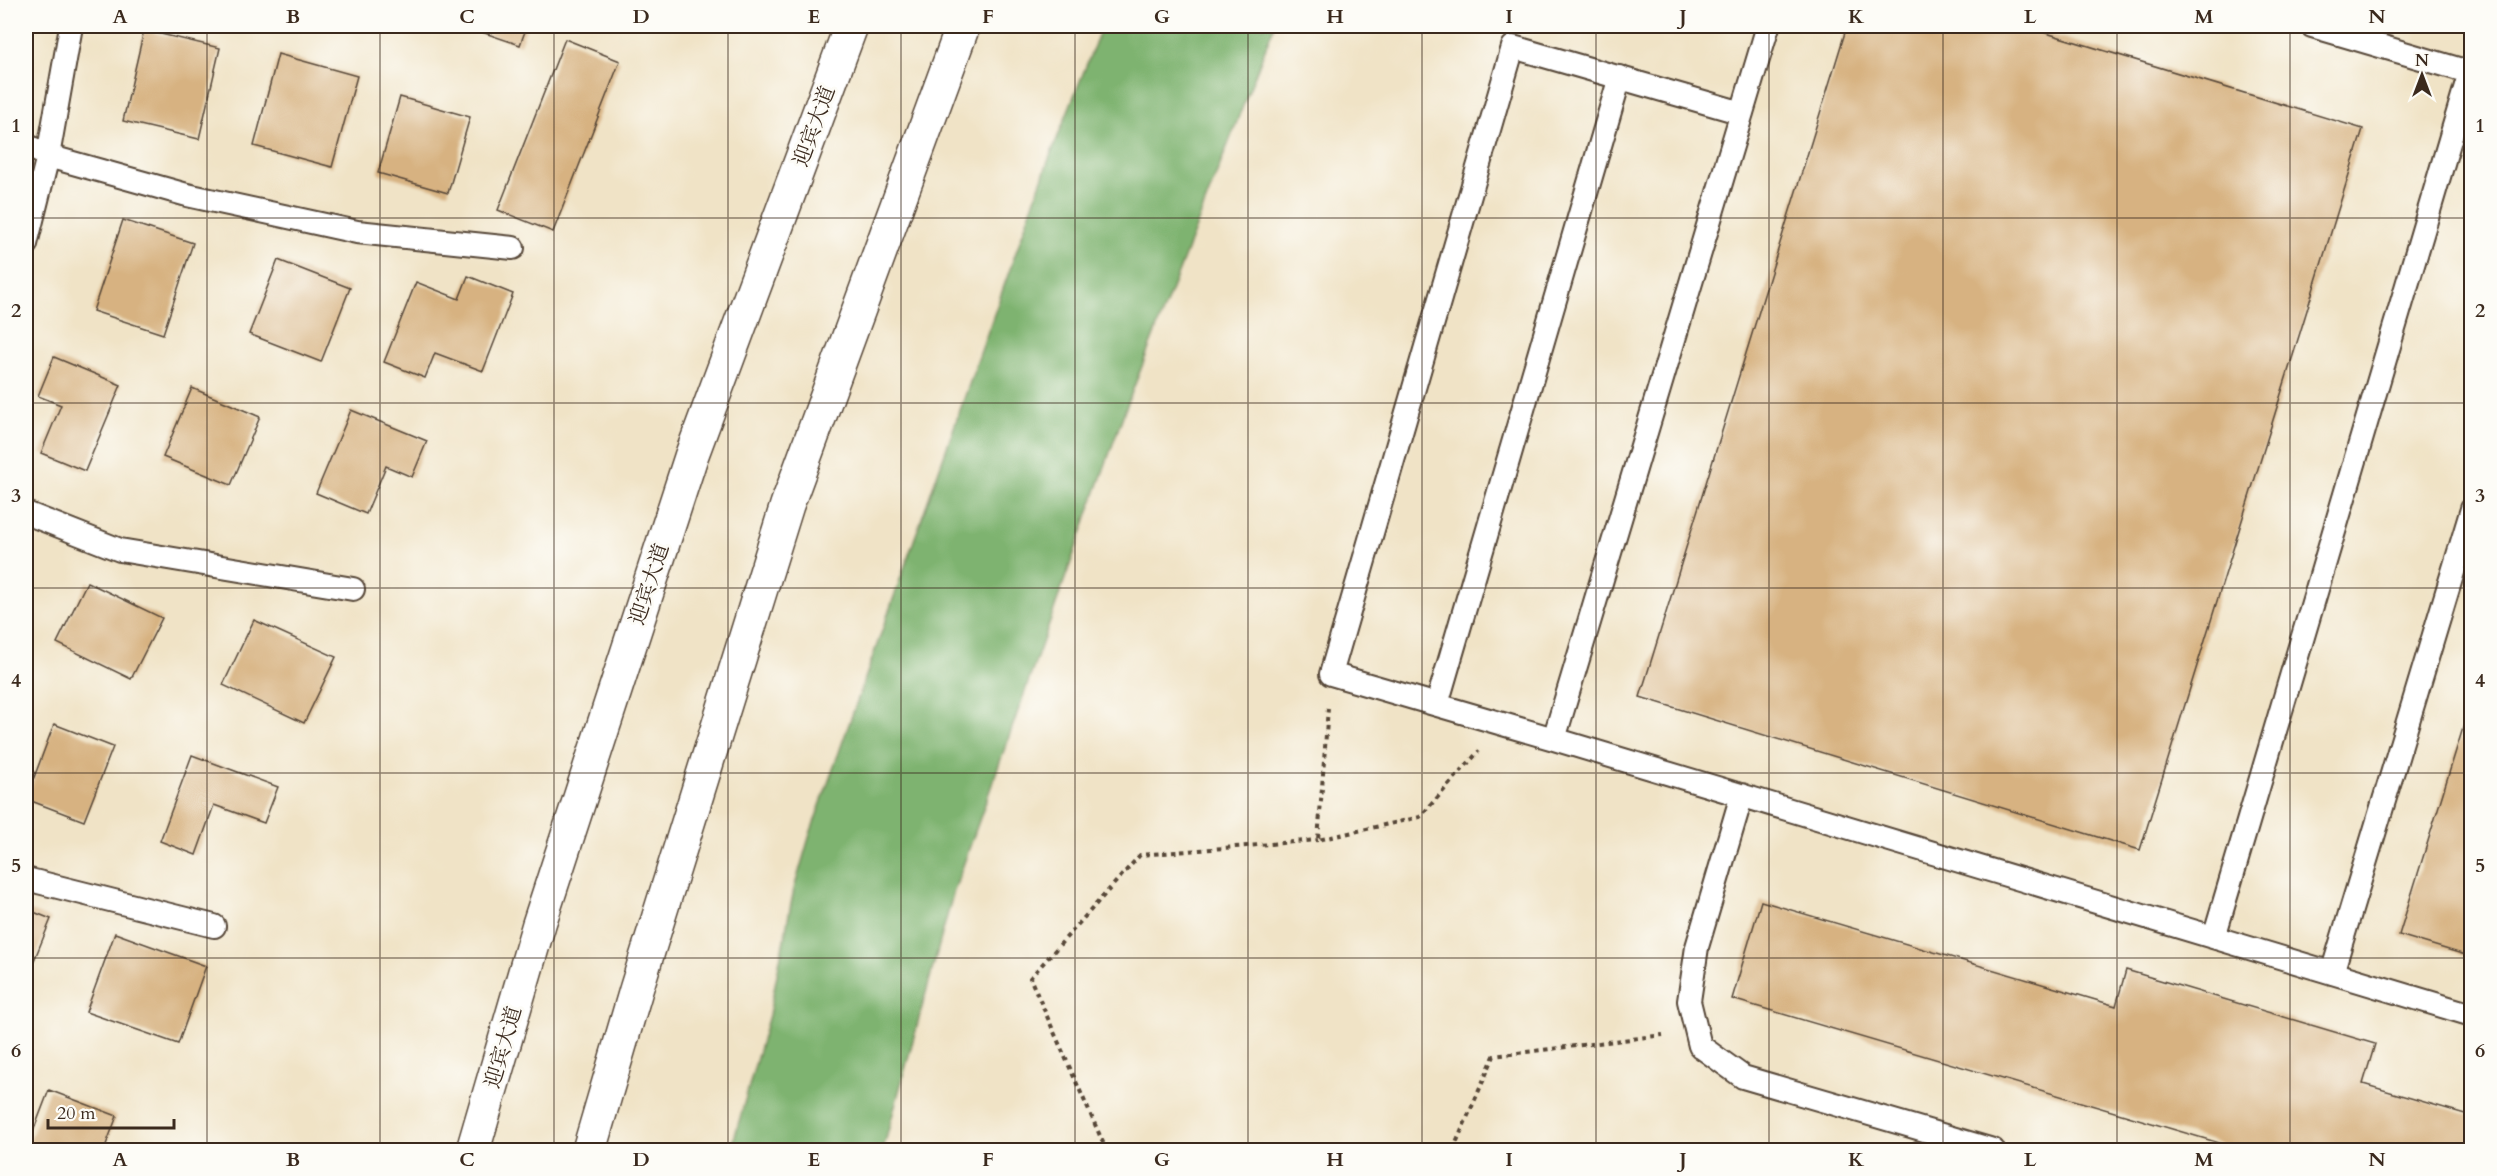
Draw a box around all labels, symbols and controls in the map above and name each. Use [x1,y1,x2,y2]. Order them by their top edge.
text: A [112,3,128,30]
text: B [286,3,300,30]
text: C [459,3,475,30]
text: D [632,3,650,30]
text: E [808,3,820,30]
text: F [982,3,994,30]
text: G [1154,3,1170,30]
text: H [1326,3,1344,30]
text: I [1505,3,1513,30]
text: J [1676,3,1687,30]
text: K [1848,3,1865,30]
text: L [2024,3,2037,30]
text: M [2194,3,2214,30]
text: N [2368,3,2386,30]
north arrow [2392,45,2452,105]
text: N [2415,50,2429,72]
street label: 迎宾大道 [786,82,842,171]
text: 1 [11,112,21,139]
text: 1 [2475,112,2485,139]
text: 2 [11,297,21,324]
text: 2 [2475,297,2485,324]
text: 3 [11,482,21,509]
text: 3 [2475,482,2485,509]
street label: 迎宾大道 [623,540,676,629]
text: 4 [11,667,21,694]
text: 4 [2475,667,2485,694]
text: 5 [11,852,21,879]
text: 5 [2475,852,2485,879]
street label: 迎宾大道 [478,1003,529,1092]
text: 6 [11,1037,21,1064]
text: 6 [2475,1037,2485,1064]
scale bar [48,1092,174,1130]
text: 20 m [57,1101,96,1126]
text: A [112,1146,128,1173]
text: B [286,1146,300,1173]
text: C [459,1146,475,1173]
text: D [632,1146,650,1173]
text: E [808,1146,820,1173]
text: F [982,1146,994,1173]
text: G [1154,1146,1170,1173]
text: H [1326,1146,1344,1173]
text: I [1505,1146,1513,1173]
text: J [1676,1146,1687,1173]
text: K [1848,1146,1865,1173]
text: L [2024,1146,2037,1173]
text: M [2194,1146,2214,1173]
text: N [2368,1146,2386,1173]

